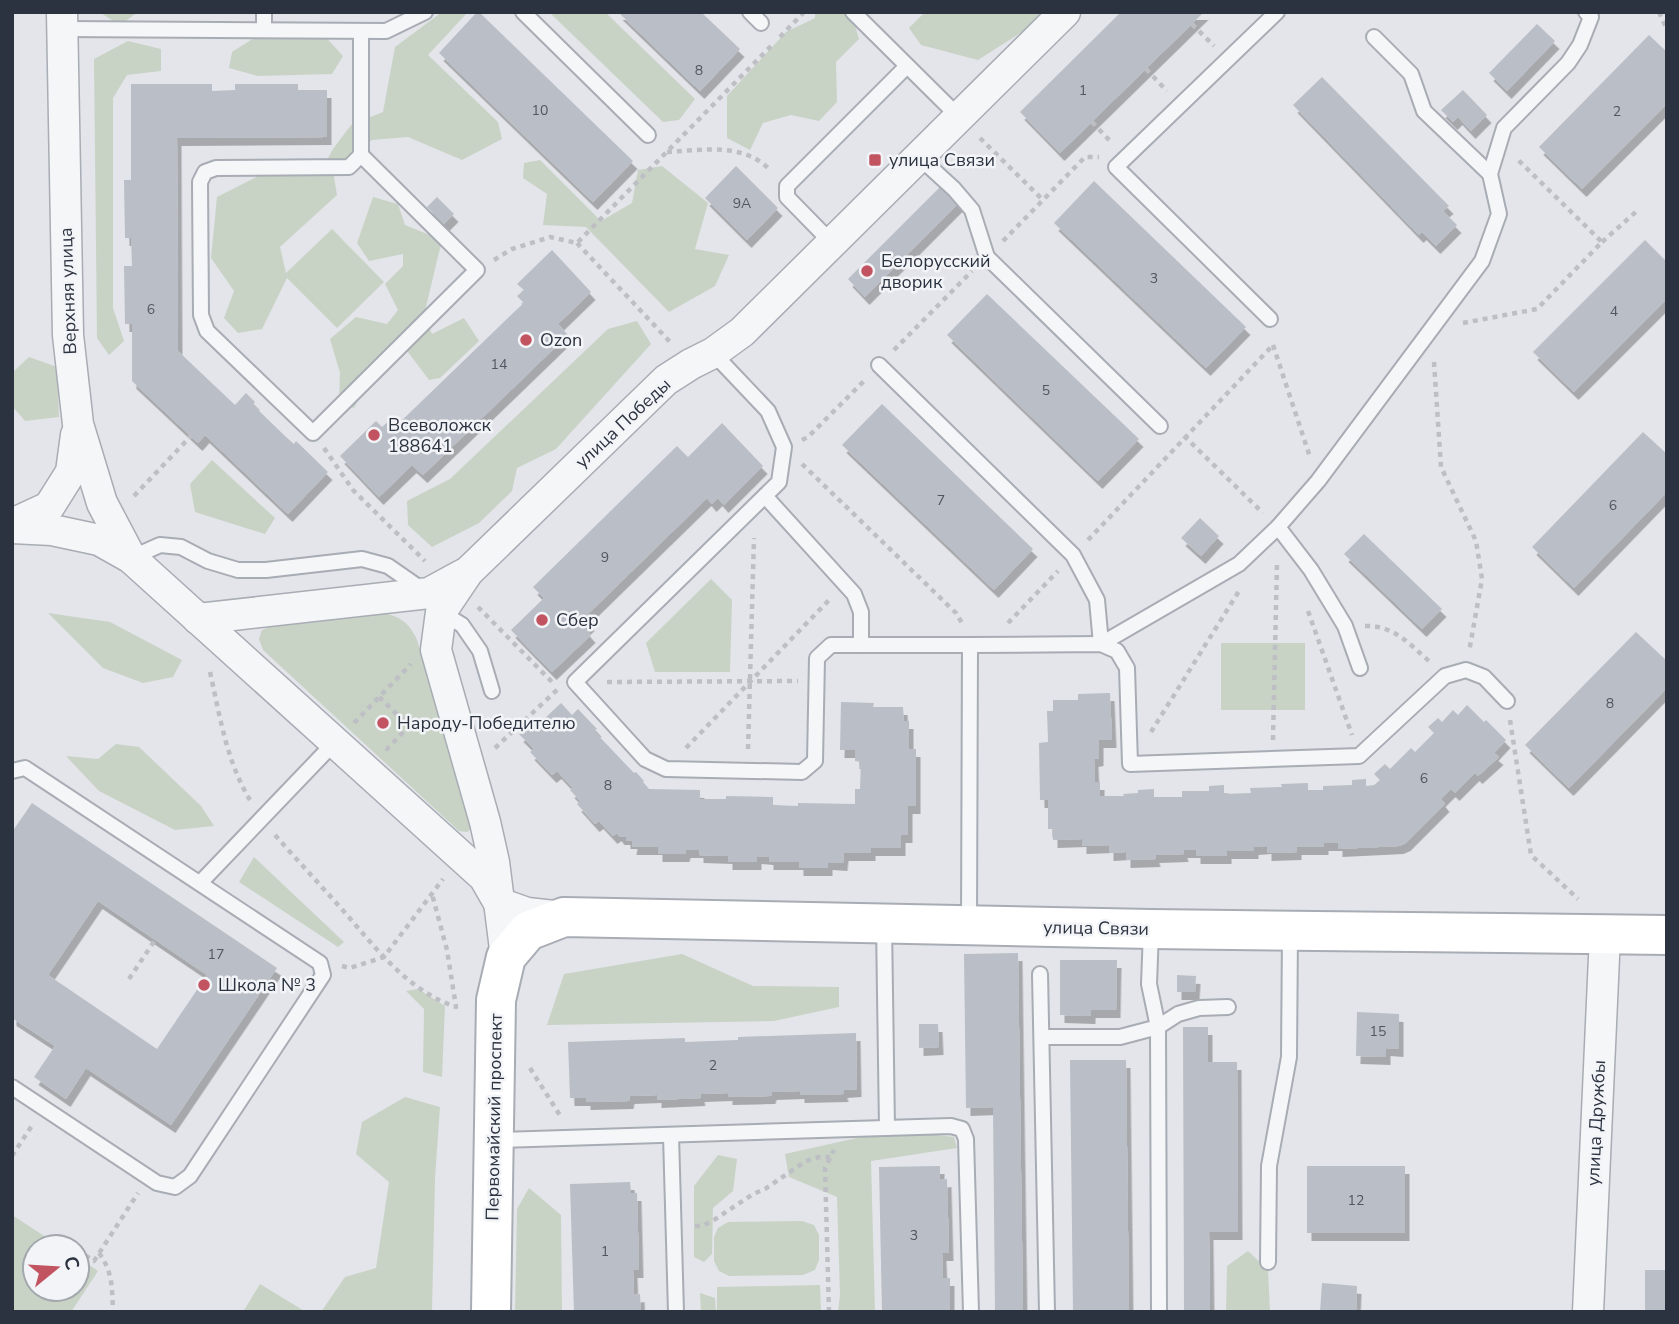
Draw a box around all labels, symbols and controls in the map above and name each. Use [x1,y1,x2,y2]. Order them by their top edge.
house number: 8 [695,61,703,80]
house number: 1 [1079,81,1087,100]
house number: 10 [532,101,548,120]
house number: 2 [1613,102,1621,121]
place label: улица Связи [889,148,995,172]
marker: улица Связи [867,152,883,168]
house number: 9А [733,194,751,213]
street label: Верхняя улица [54,227,82,355]
place label: Белорусский дворик [881,249,991,294]
marker: Белорусский дворик [859,263,875,279]
house number: 3 [1150,269,1158,288]
house number: 6 [147,300,155,319]
house number: 4 [1610,302,1618,321]
place label: Ozon [540,328,582,352]
marker: Ozon [518,332,534,348]
house number: 14 [491,355,507,374]
street label: улица Победы [570,372,676,474]
house number: 5 [1042,381,1050,400]
place label: Всеволожск 188641 [388,413,491,458]
marker: Всеволожск 188641 [366,427,382,443]
house number: 7 [937,491,945,510]
house number: 6 [1609,496,1617,515]
house number: 9 [601,548,609,567]
place label: Сбер [556,608,599,632]
marker: Сбер [534,612,550,628]
house number: 8 [1606,694,1614,713]
place label: Народу-Победителю [397,711,576,735]
marker: Народу-Победителю [375,715,391,731]
house number: 6 [1420,769,1428,788]
house number: 8 [604,776,612,795]
street label: улица Связи [1043,915,1149,941]
house number: 17 [208,945,224,964]
place label: Школа № 3 [218,973,316,997]
marker: Школа № 3 [196,977,212,993]
street label: Первомайский проспект [480,1013,508,1221]
house number: 15 [1370,1022,1386,1041]
house number: 2 [709,1056,717,1075]
street label: улица Дружбы [1581,1059,1611,1187]
house number: 12 [1348,1191,1364,1210]
house number: 3 [910,1226,918,1245]
north arrow [21,1233,91,1303]
house number: 1 [601,1242,609,1261]
text: С [57,1253,86,1273]

